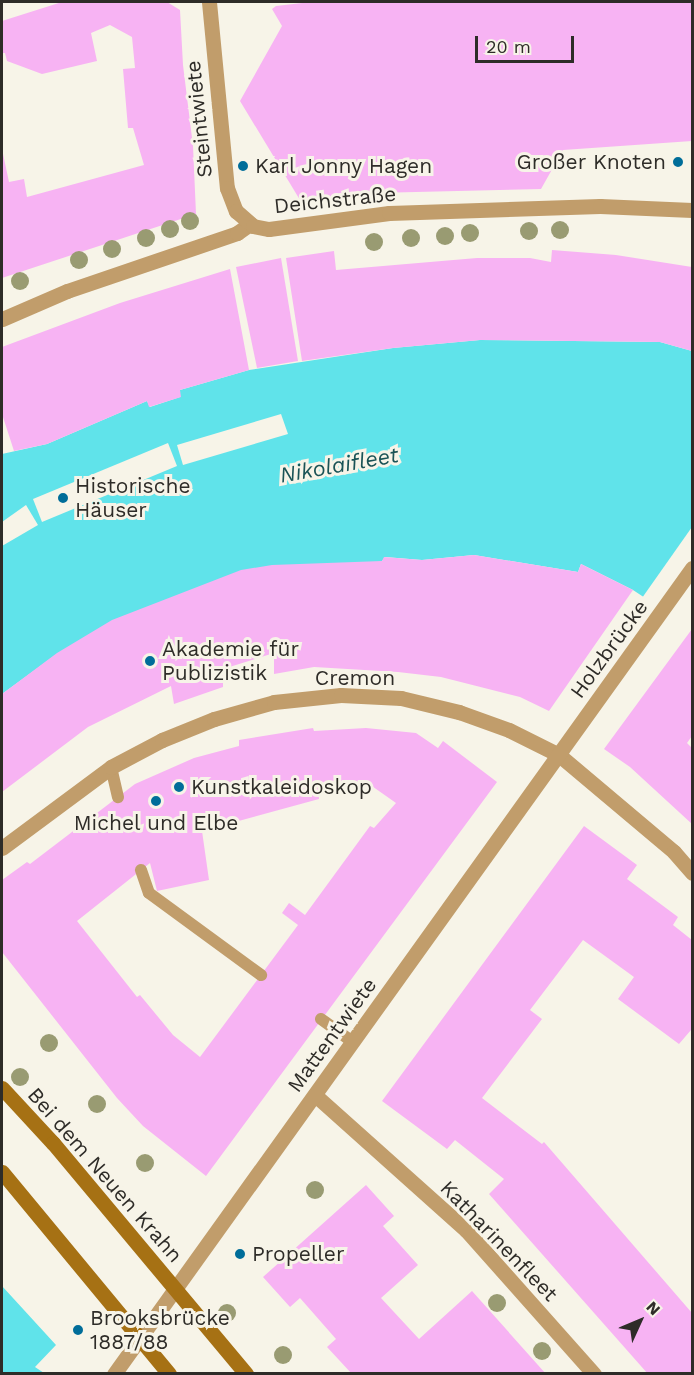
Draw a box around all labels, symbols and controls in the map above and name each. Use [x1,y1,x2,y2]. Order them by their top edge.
scale bar [478,24,577,62]
text: 20 m [486,36,531,57]
street label: Steintwiete [180,59,218,179]
place label: Großer Knoten [516,149,666,175]
place label: Karl Jonny Hagen [255,153,434,179]
marker: Großer Knoten [671,155,685,169]
marker: Karl Jonny Hagen [236,159,250,173]
street label: Deichstraße [273,181,397,219]
water label: Nikolaifleet [278,442,400,488]
place label: Historische Häuser [75,473,191,523]
marker: Historische Häuser [56,491,70,505]
street label: Holzbrücke [565,595,653,703]
place label: Akademie für Publizistik [162,636,299,686]
marker: Akademie für Publizistik [143,654,157,668]
street label: Cremon [315,665,395,691]
place label: Kunstkaleidoskop [191,774,372,800]
marker: Kunstkaleidoskop [172,780,186,794]
marker: Michel und Elbe [149,794,163,808]
place label: Michel und Elbe [73,810,239,836]
street label: Mattentwiete [282,973,382,1097]
street label: Bei dem Neuen Krahn [22,1082,188,1268]
street label: Katharinenfleet [435,1175,563,1307]
place label: Propeller [252,1241,344,1267]
marker: Propeller [233,1247,247,1261]
north arrow [610,1291,670,1351]
text: N [642,1297,664,1319]
place label: Brooksbrücke 1887/88 [90,1305,230,1355]
marker: Brooksbrücke 1887/88 [71,1323,85,1337]

